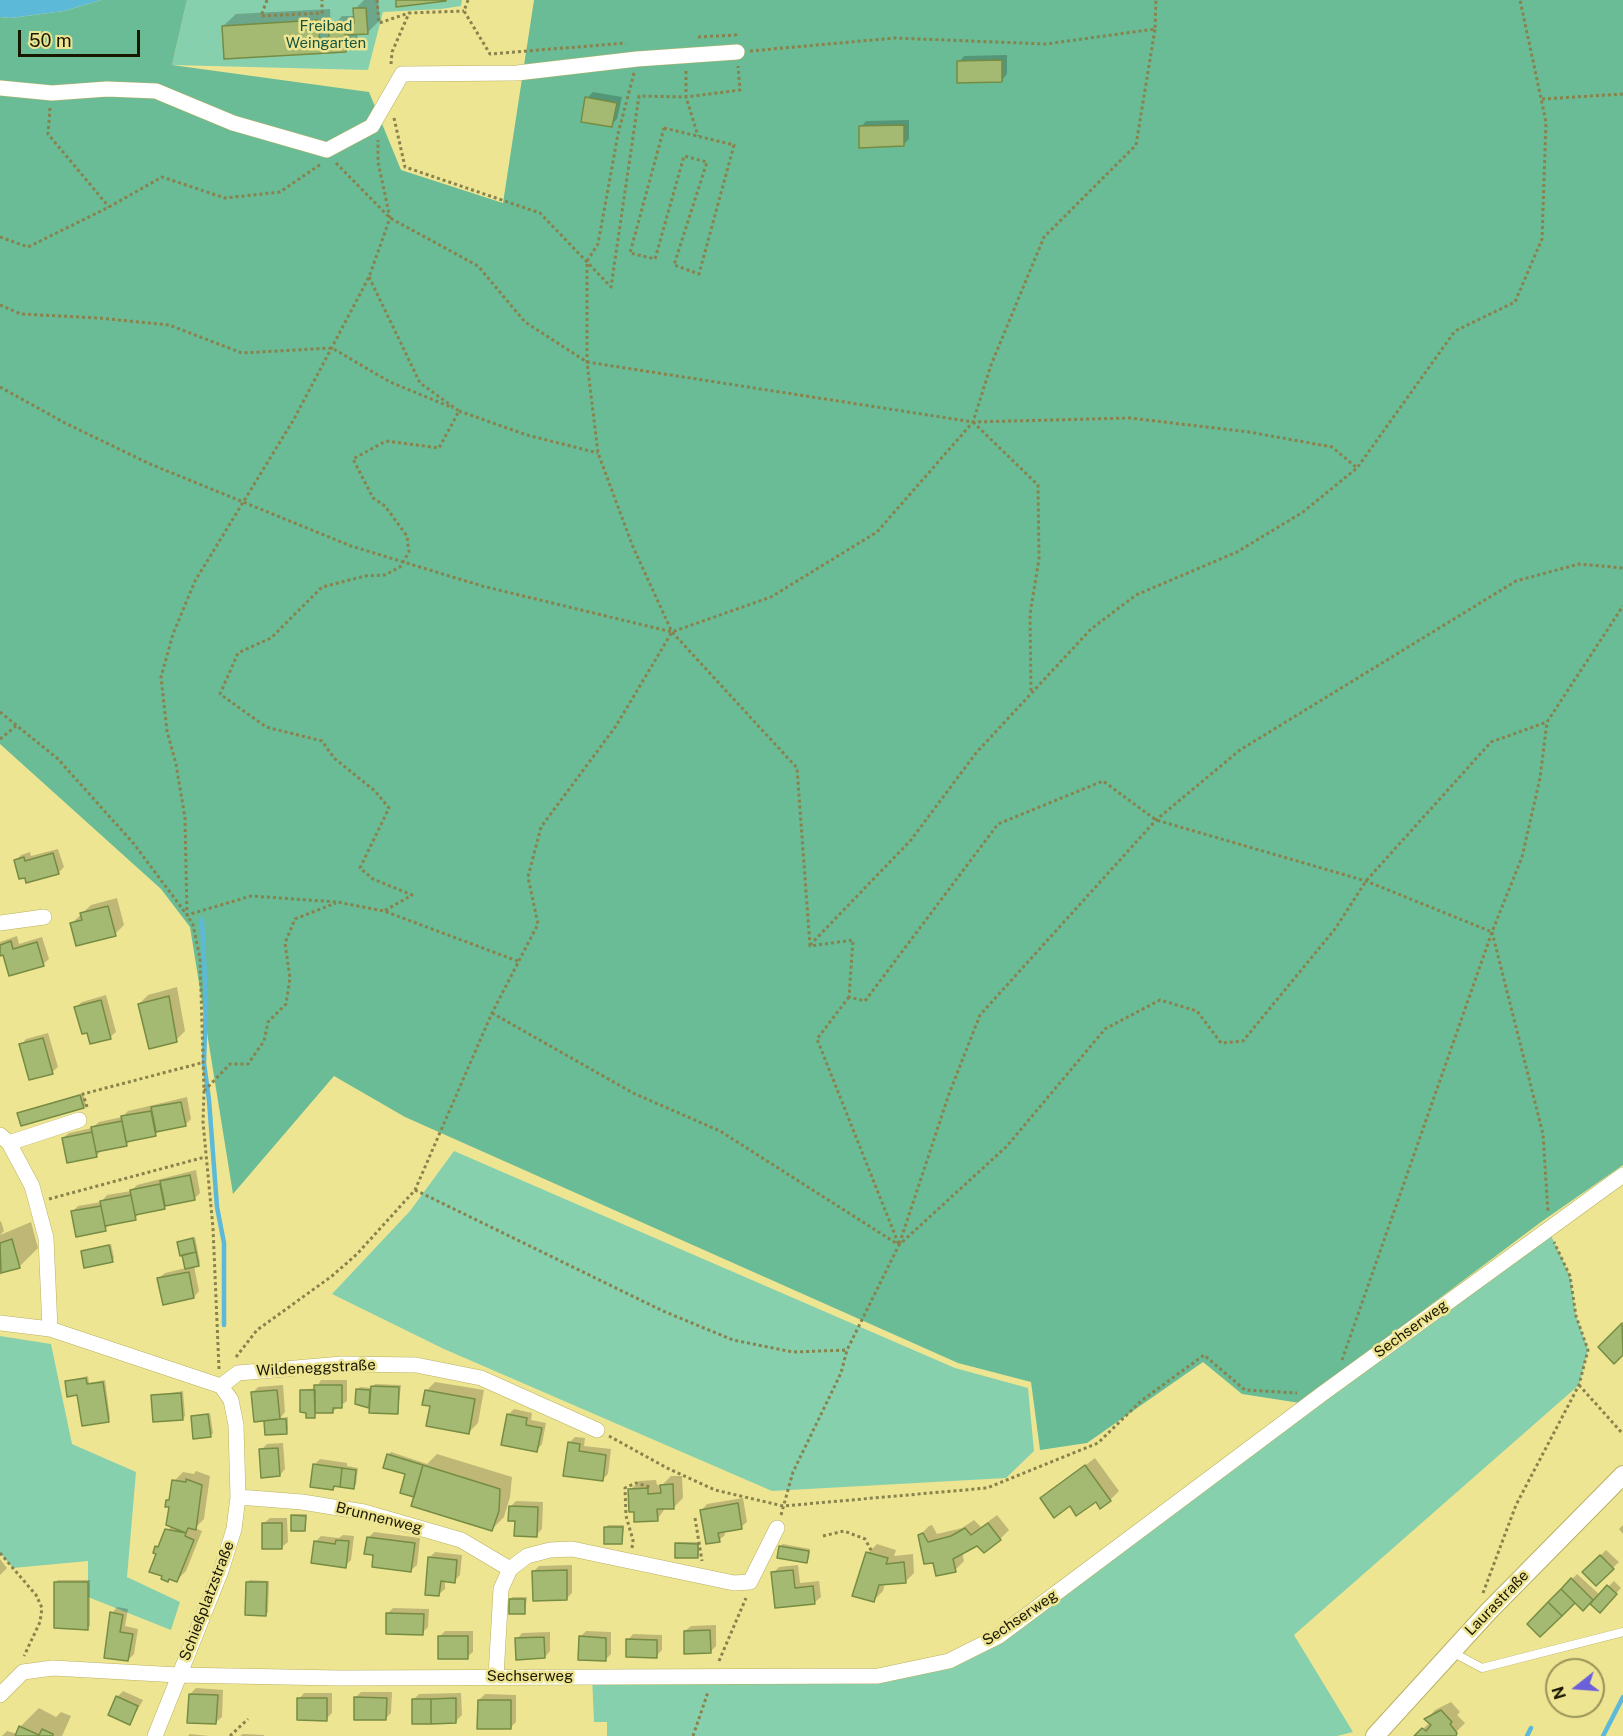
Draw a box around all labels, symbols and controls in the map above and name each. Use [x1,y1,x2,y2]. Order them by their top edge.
park label: Freibad Weingarten [286,17,366,52]
scale bar [21,18,142,56]
text: 50 m [29,30,72,51]
street label: Sechserweg [1371,1296,1451,1362]
street label: Wildeneggstraße [256,1356,376,1380]
street label: Brunnenweg [334,1499,424,1537]
street label: Schießplatzstraße [176,1539,238,1663]
street label: Laurastraße [1461,1567,1533,1639]
street label: Sechserweg [979,1586,1061,1650]
north arrow [1545,1658,1605,1718]
street label: Sechserweg [487,1667,573,1685]
text: N [1548,1684,1570,1702]

